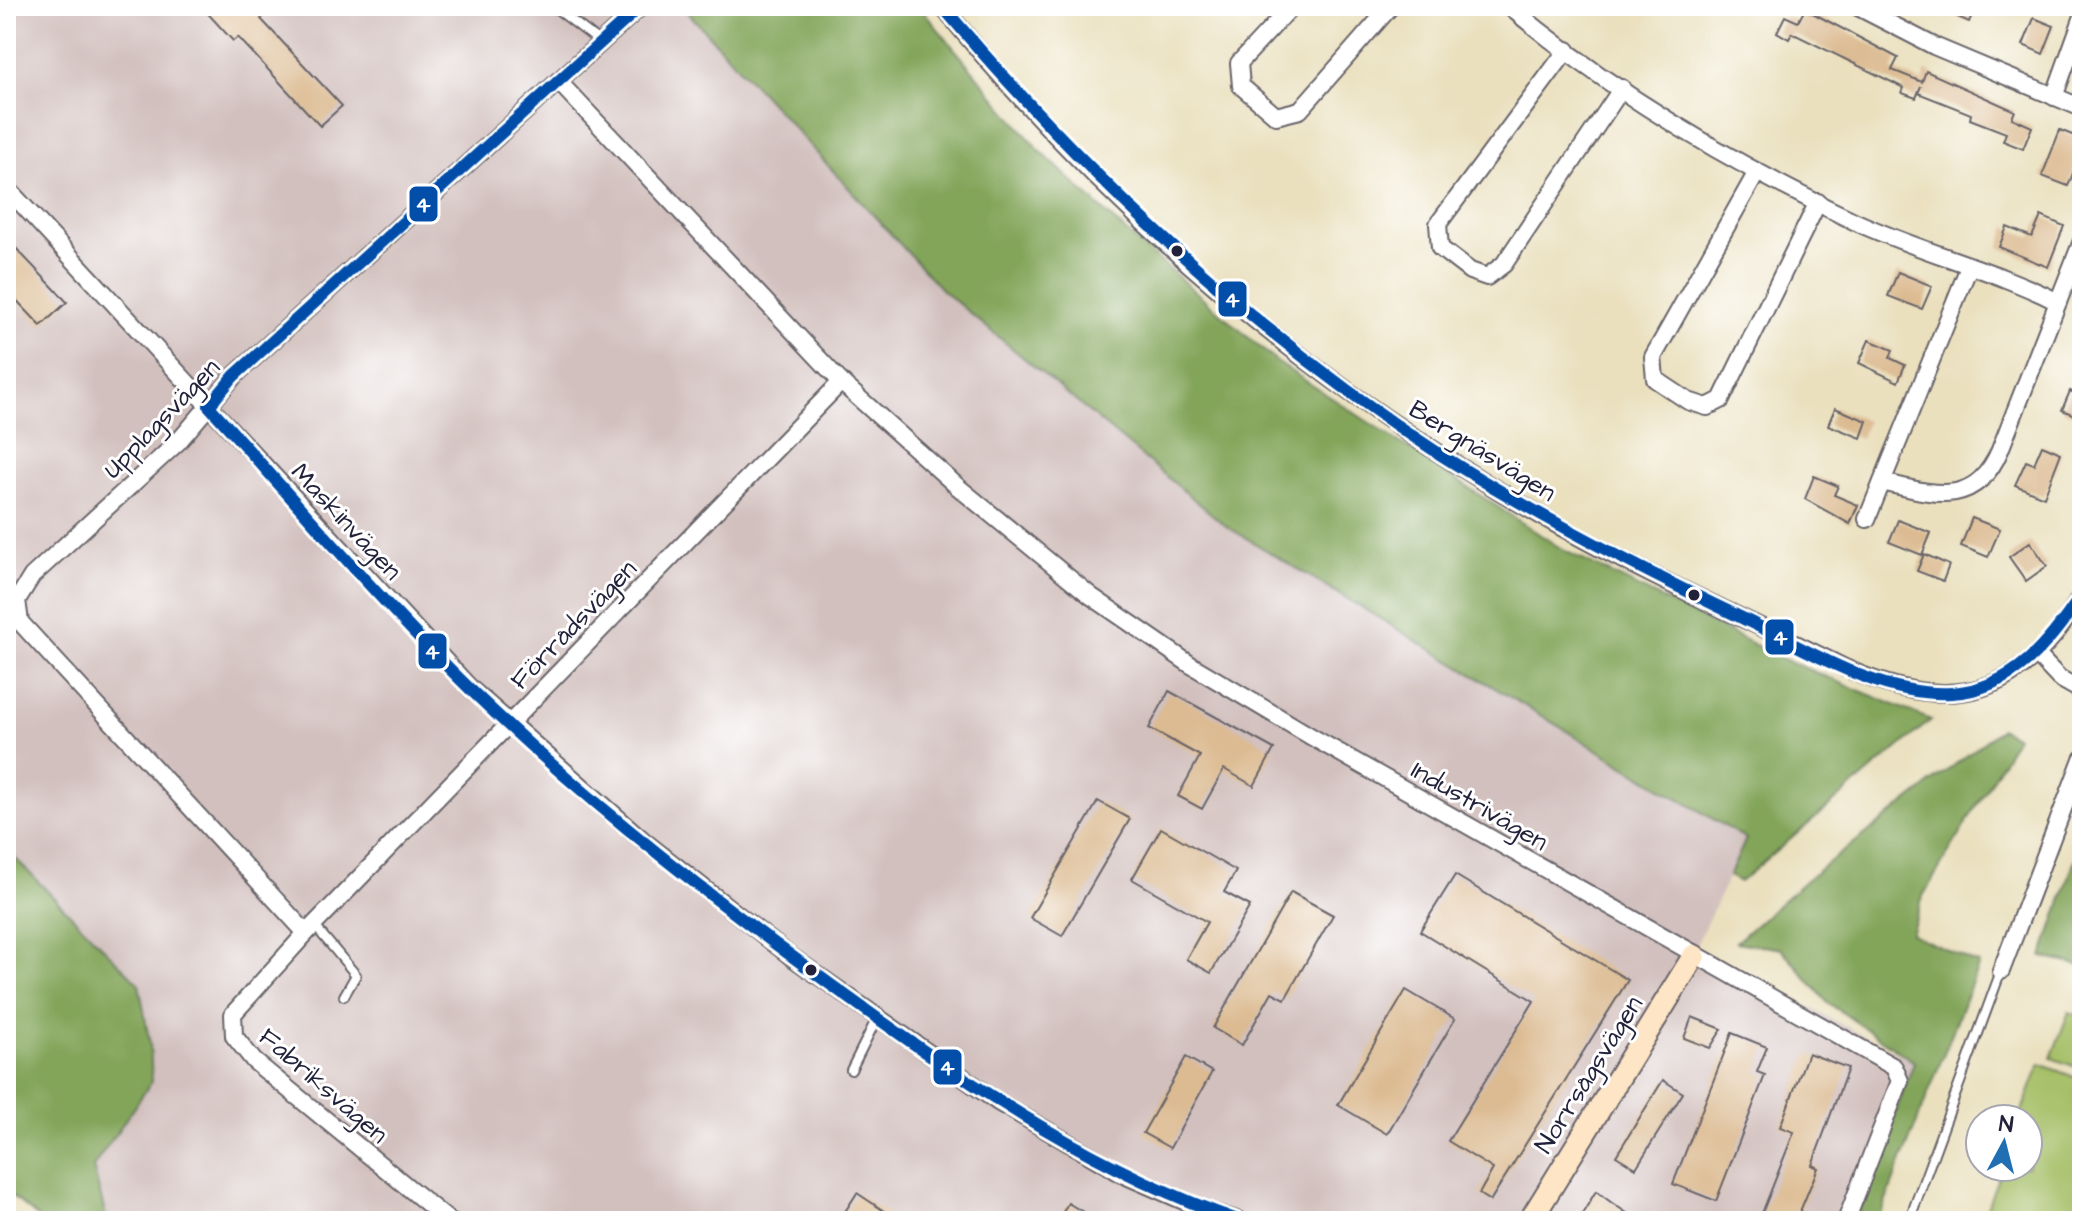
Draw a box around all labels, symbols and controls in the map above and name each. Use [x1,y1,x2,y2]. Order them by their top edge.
line badge: 4 [408,185,439,223]
text: 4 [416,190,432,221]
unlabelled marker [1169,243,1185,259]
line badge: 4 [1217,280,1248,318]
text: 4 [1225,285,1241,316]
street label: Upplagsvägen [95,351,230,488]
street label: Bergnäsvägen [1401,391,1563,512]
street label: Maskinvägen [281,455,410,589]
street label: Förrådsvägen [502,552,647,699]
unlabelled marker [1686,587,1702,603]
line badge: 4 [1764,618,1795,656]
text: 4 [1773,623,1789,654]
line badge: 4 [417,632,448,670]
text: 4 [425,637,441,668]
street label: Industrivägen [1403,752,1555,861]
unlabelled marker [803,962,819,978]
street label: Norrsågsvägen [1526,989,1653,1161]
street label: Fabriksvägen [250,1020,396,1153]
line badge: 4 [932,1048,963,1086]
text: 4 [940,1053,956,1084]
north arrow [1964,1103,2044,1183]
text: N [1998,1108,2015,1141]

